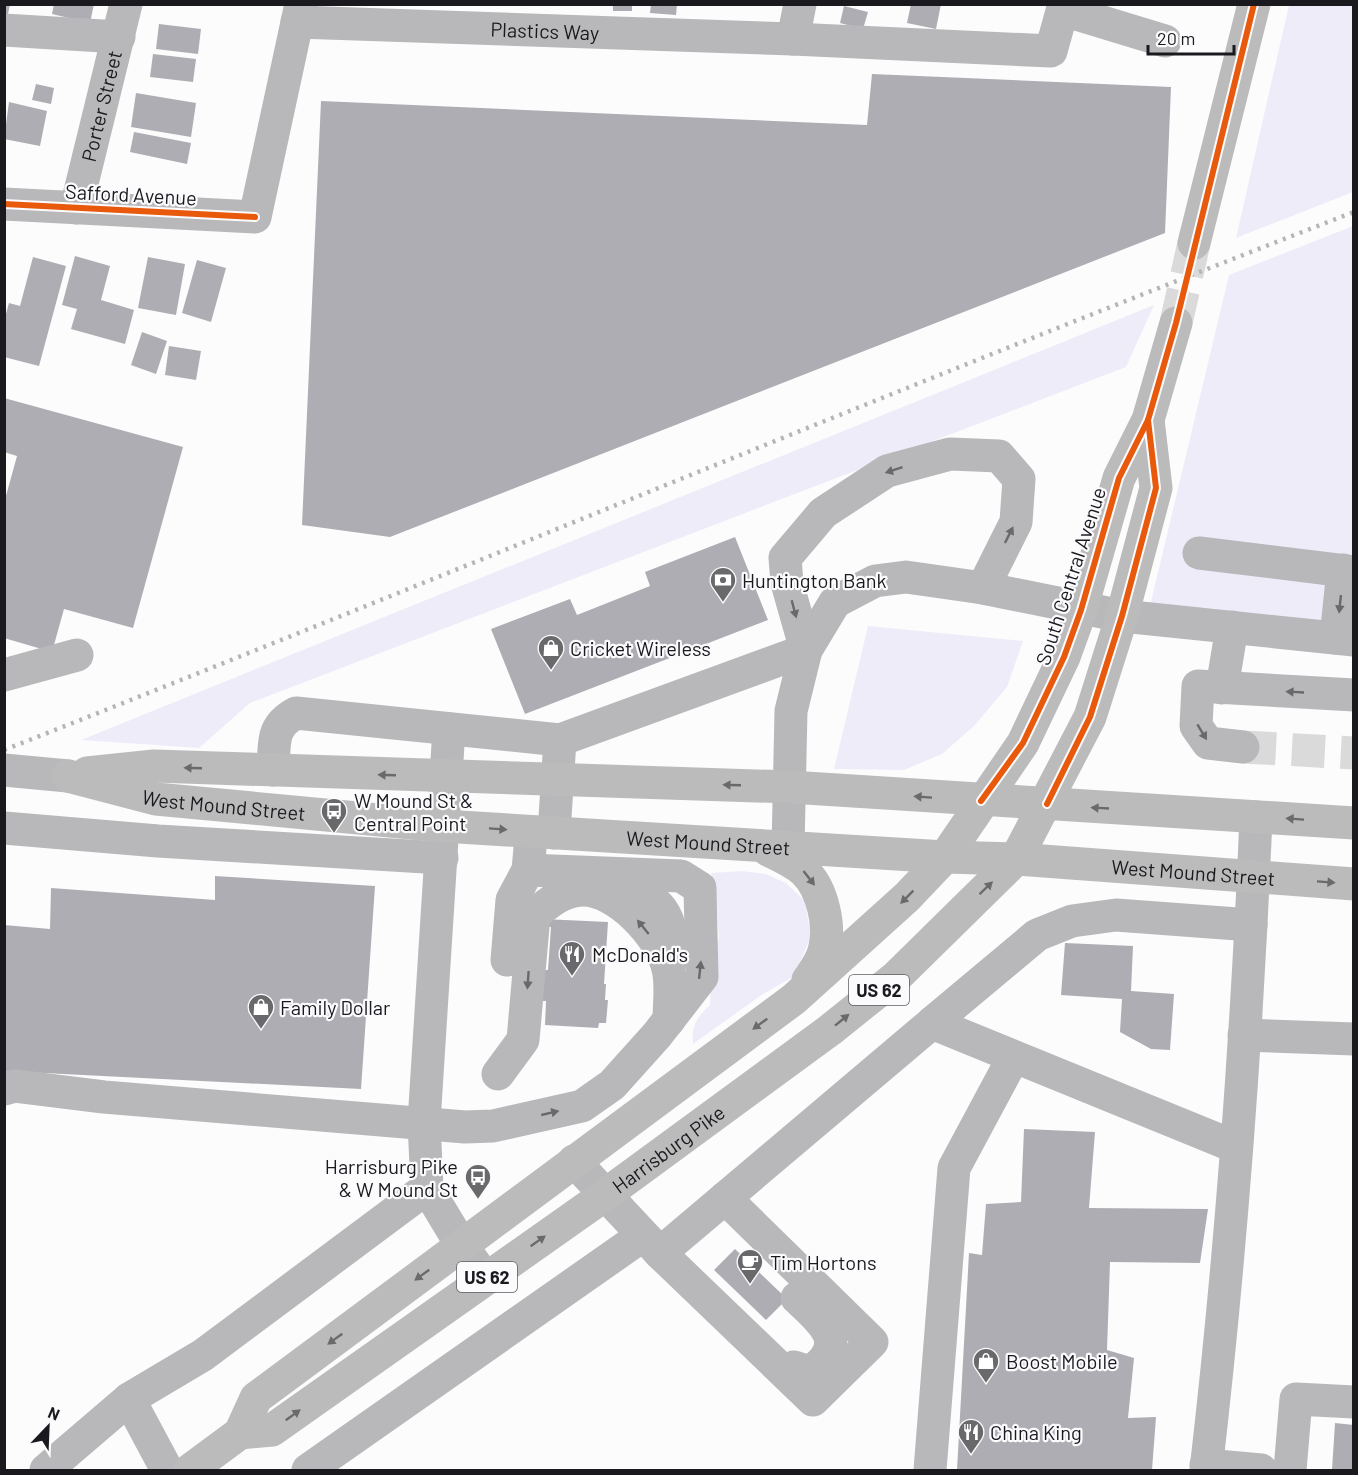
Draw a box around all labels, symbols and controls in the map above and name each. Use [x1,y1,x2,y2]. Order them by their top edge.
street label: Plastics Way [490,17,600,44]
scale bar [1148,18,1234,56]
text: 20 m [1157,27,1195,49]
street label: Porter Street [76,48,126,164]
street label: Safford Avenue [65,179,197,209]
one-way arrow [885,465,903,475]
street label: South Central Avenue [1030,484,1110,668]
one-way arrow [1005,527,1014,544]
bank icon: Huntington Bank [708,565,738,603]
place label: Huntington Bank [742,568,887,592]
one-way arrow [1335,594,1344,613]
one-way arrow [790,600,799,618]
shop icon: Cricket Wireless [536,633,566,671]
place label: Cricket Wireless [570,636,711,660]
one-way arrow [1286,687,1305,696]
one-way arrow [1196,724,1207,740]
one-way arrow [183,763,202,772]
one-way arrow [378,770,397,779]
one-way arrow [722,781,741,790]
street label: West Mound Street [139,784,307,825]
place label: W Mound St & Central Point [354,788,473,835]
one-way arrow [913,792,932,801]
bus stop icon: W Mound St & Central Point [319,796,349,834]
one-way arrow [1091,803,1110,812]
one-way arrow [1286,814,1305,824]
one-way arrow [489,825,508,834]
street label: West Mound Street [626,825,791,859]
street label: West Mound Street [1111,854,1276,890]
one-way arrow [802,870,815,886]
one-way arrow [1317,877,1336,887]
one-way arrow [978,882,992,896]
one-way arrow [901,889,915,903]
one-way arrow [637,920,650,935]
restaurant icon: McDonald's [557,939,587,977]
place label: McDonald's [592,942,688,966]
one-way arrow [695,960,705,979]
one-way arrow [523,971,533,990]
road number: US 62 [849,975,909,1005]
shop icon: Family Dollar [246,992,276,1030]
place label: Family Dollar [280,995,390,1019]
one-way arrow [834,1013,850,1026]
one-way arrow [752,1018,768,1030]
street label: Harrisburg Pike [607,1100,729,1198]
one-way arrow [541,1108,560,1118]
place label: Harrisburg Pike & W Mound St [325,1154,458,1201]
bus stop icon: Harrisburg Pike & W Mound St [463,1162,493,1200]
one-way arrow [530,1235,546,1247]
cafe icon: Tim Hortons [735,1247,765,1285]
place label: Tim Hortons [770,1250,877,1274]
road number: US 62 [457,1262,517,1292]
one-way arrow [414,1269,429,1281]
one-way arrow [327,1333,343,1346]
shop icon: Boost Mobile [971,1346,1001,1384]
place label: Boost Mobile [1006,1349,1118,1373]
north arrow [18,1397,78,1457]
text: N [45,1402,63,1424]
one-way arrow [285,1409,301,1421]
restaurant icon: China King [956,1417,986,1455]
place label: China King [990,1420,1082,1444]

